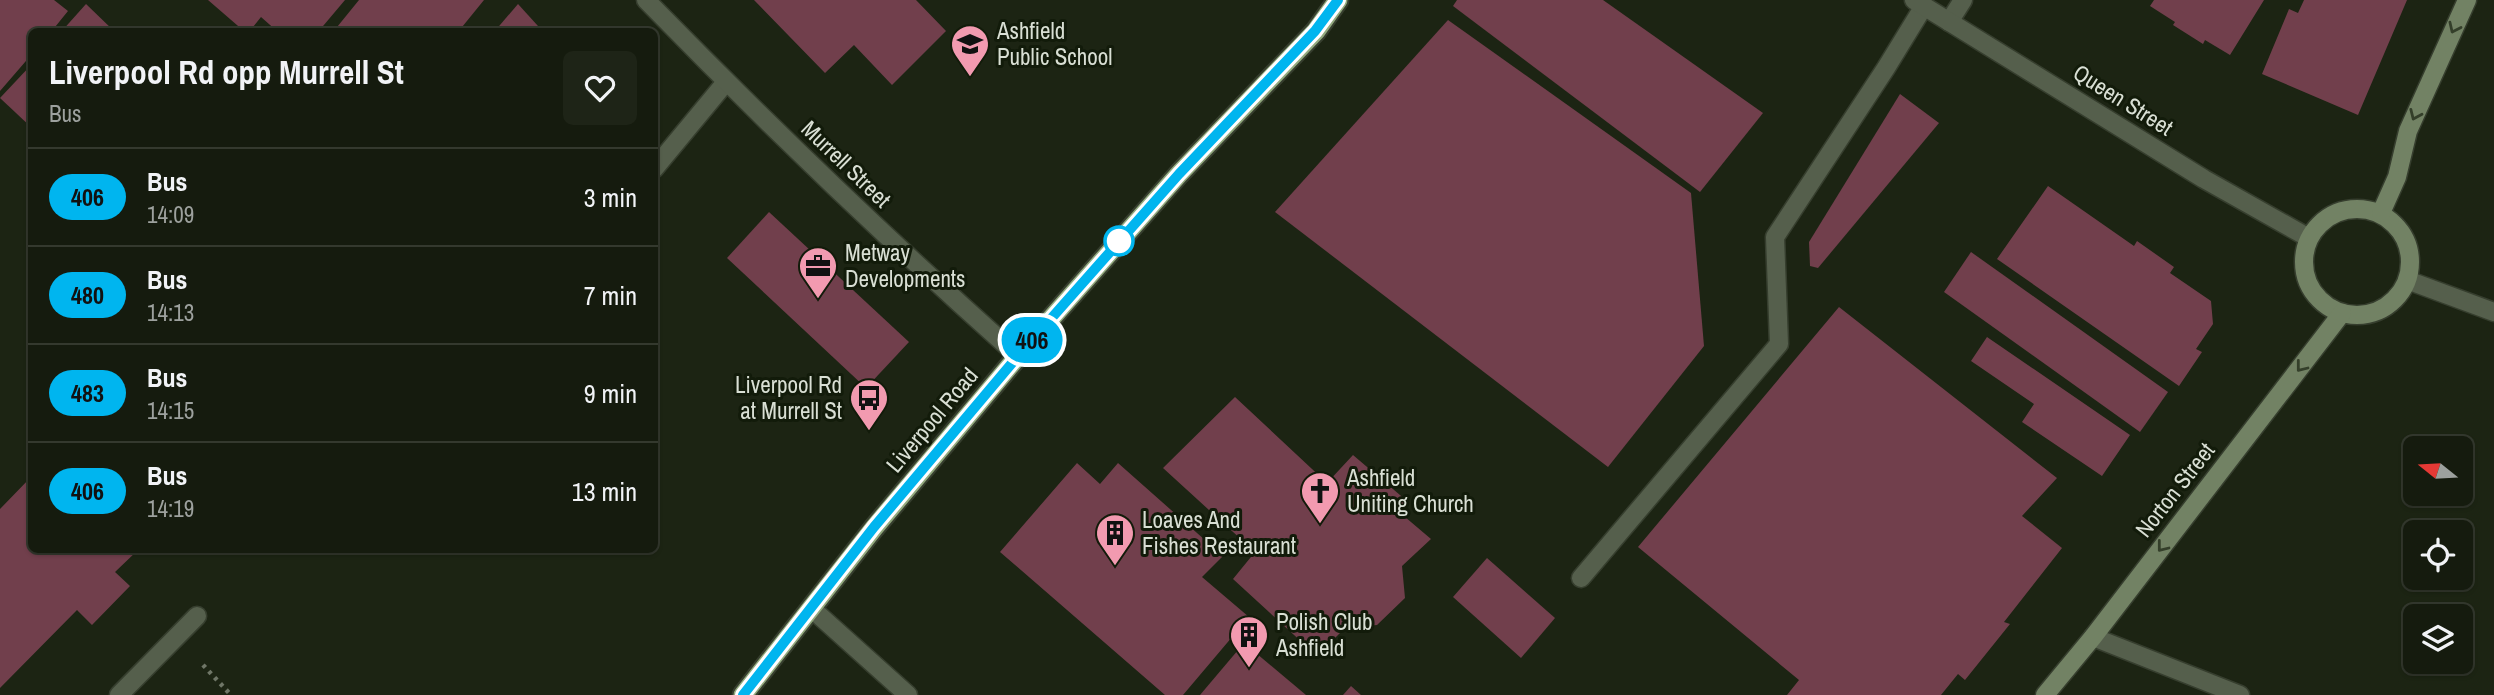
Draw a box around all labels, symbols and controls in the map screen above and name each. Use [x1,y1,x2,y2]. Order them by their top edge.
place label: Ashfield Public School [996,15,1112,72]
one-way arrow [2449,21,2463,33]
school or university icon: Ashfield Public School [949,23,991,78]
text: Liverpool Rd opp Murrell St [49,50,404,94]
button: heart [563,51,637,125]
street label: Queen Street [2067,57,2179,142]
text: Bus [49,98,82,129]
one-way arrow [2409,108,2423,120]
street label: Murrell Street [795,113,898,214]
text: Bus [147,164,187,199]
text: 3 min [584,180,637,215]
text: 406 [71,181,104,213]
text: 14:09 [147,199,194,230]
unlabelled marker [1104,226,1134,256]
place label: Metway Developments [845,237,966,294]
office icon: Metway Developments [797,245,839,300]
text: Bus [147,262,187,297]
text: 7 min [584,278,637,313]
text: 480 [71,279,104,311]
text: 14:13 [147,297,194,328]
line badge: 406 [992,317,1072,363]
text: 406 [1016,324,1048,356]
one-way arrow [2296,359,2309,372]
text: Bus [147,360,187,395]
street label: Liverpool Road [879,361,985,479]
place label: Liverpool Rd at Murrell St [735,369,842,426]
text: 9 min [584,376,637,411]
text: 483 [71,377,104,409]
bus stop icon: Liverpool Rd at Murrell St [848,377,890,432]
text: 14:15 [147,395,194,426]
street label: Norton Street [2128,436,2221,543]
north arrow [2403,436,2473,506]
map controls [2403,436,2473,674]
text: Bus [147,458,187,493]
place label: Ashfield Uniting Church [1346,462,1474,519]
church icon: Ashfield Uniting Church [1299,470,1341,525]
text: 13 min [572,474,637,509]
text: 406 [71,475,104,507]
text: 14:19 [147,493,194,524]
place label: Loaves And Fishes Restaurant [1142,504,1296,561]
building icon: Loaves And Fishes Restaurant [1094,512,1136,567]
button: locate [2403,520,2473,590]
one-way arrow [2158,540,2171,552]
button: layers [2403,604,2473,674]
place label: Polish Club Ashfield [1275,606,1372,663]
building icon: Polish Club Ashfield [1228,614,1270,669]

